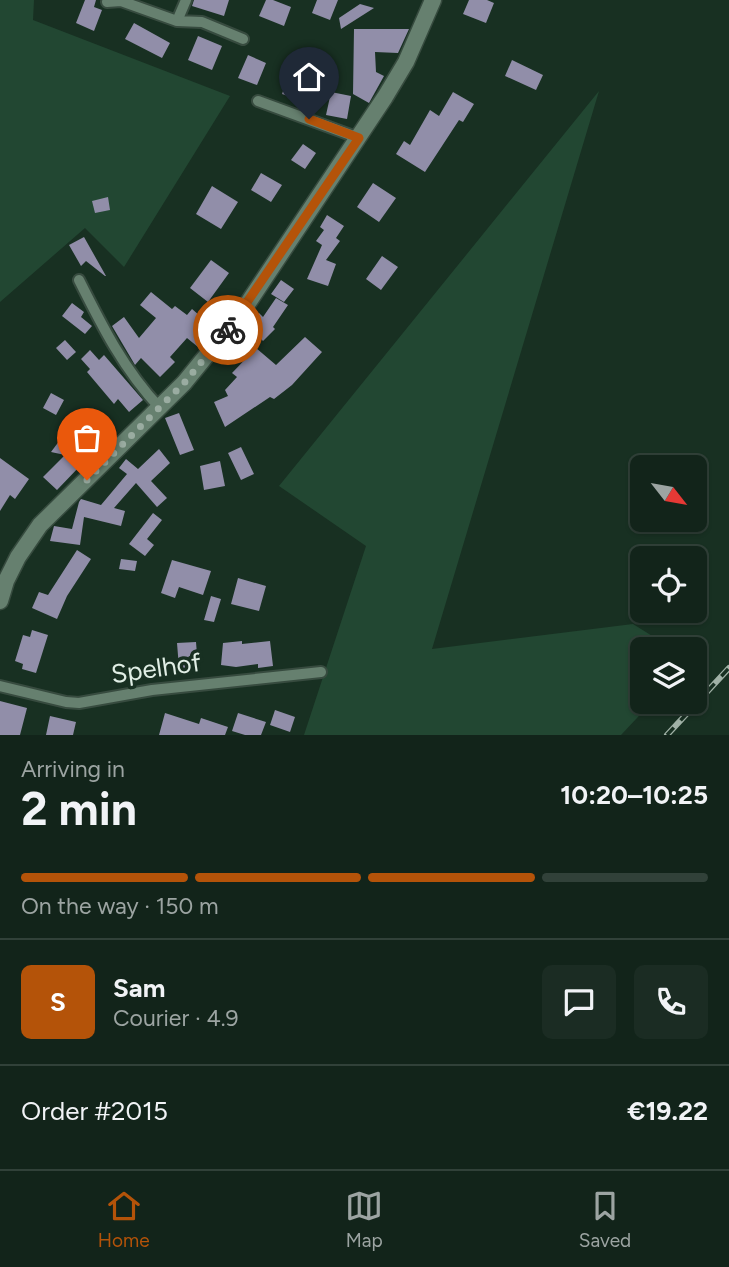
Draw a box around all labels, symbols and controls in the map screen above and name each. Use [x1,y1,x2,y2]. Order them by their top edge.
pin [279,47,339,119]
icon: home [290,58,328,96]
courier [193,295,263,365]
icon: bike [209,311,247,349]
pin [57,408,117,480]
icon: bag [68,419,106,457]
north arrow [630,455,707,532]
map controls [630,455,707,714]
button: locate [630,546,707,623]
button: layers [630,637,707,714]
street label: Spelhof [109,646,203,690]
text: Arriving in [21,755,125,783]
text: 10:20–10:25 [560,779,708,811]
text: 2 min [21,781,137,837]
text: On the way · 150 m [21,892,218,920]
button: chat [542,965,616,1039]
button: phone [634,965,708,1039]
text: Sam [113,972,165,1004]
text: S [50,986,66,1018]
text: Courier · 4.9 [113,1004,239,1032]
text: Order #2015 [21,1095,168,1127]
text: €19.22 [627,1095,708,1127]
tab: Home [98,1187,150,1252]
tab: Map [345,1187,383,1252]
tab: Saved [579,1187,631,1252]

